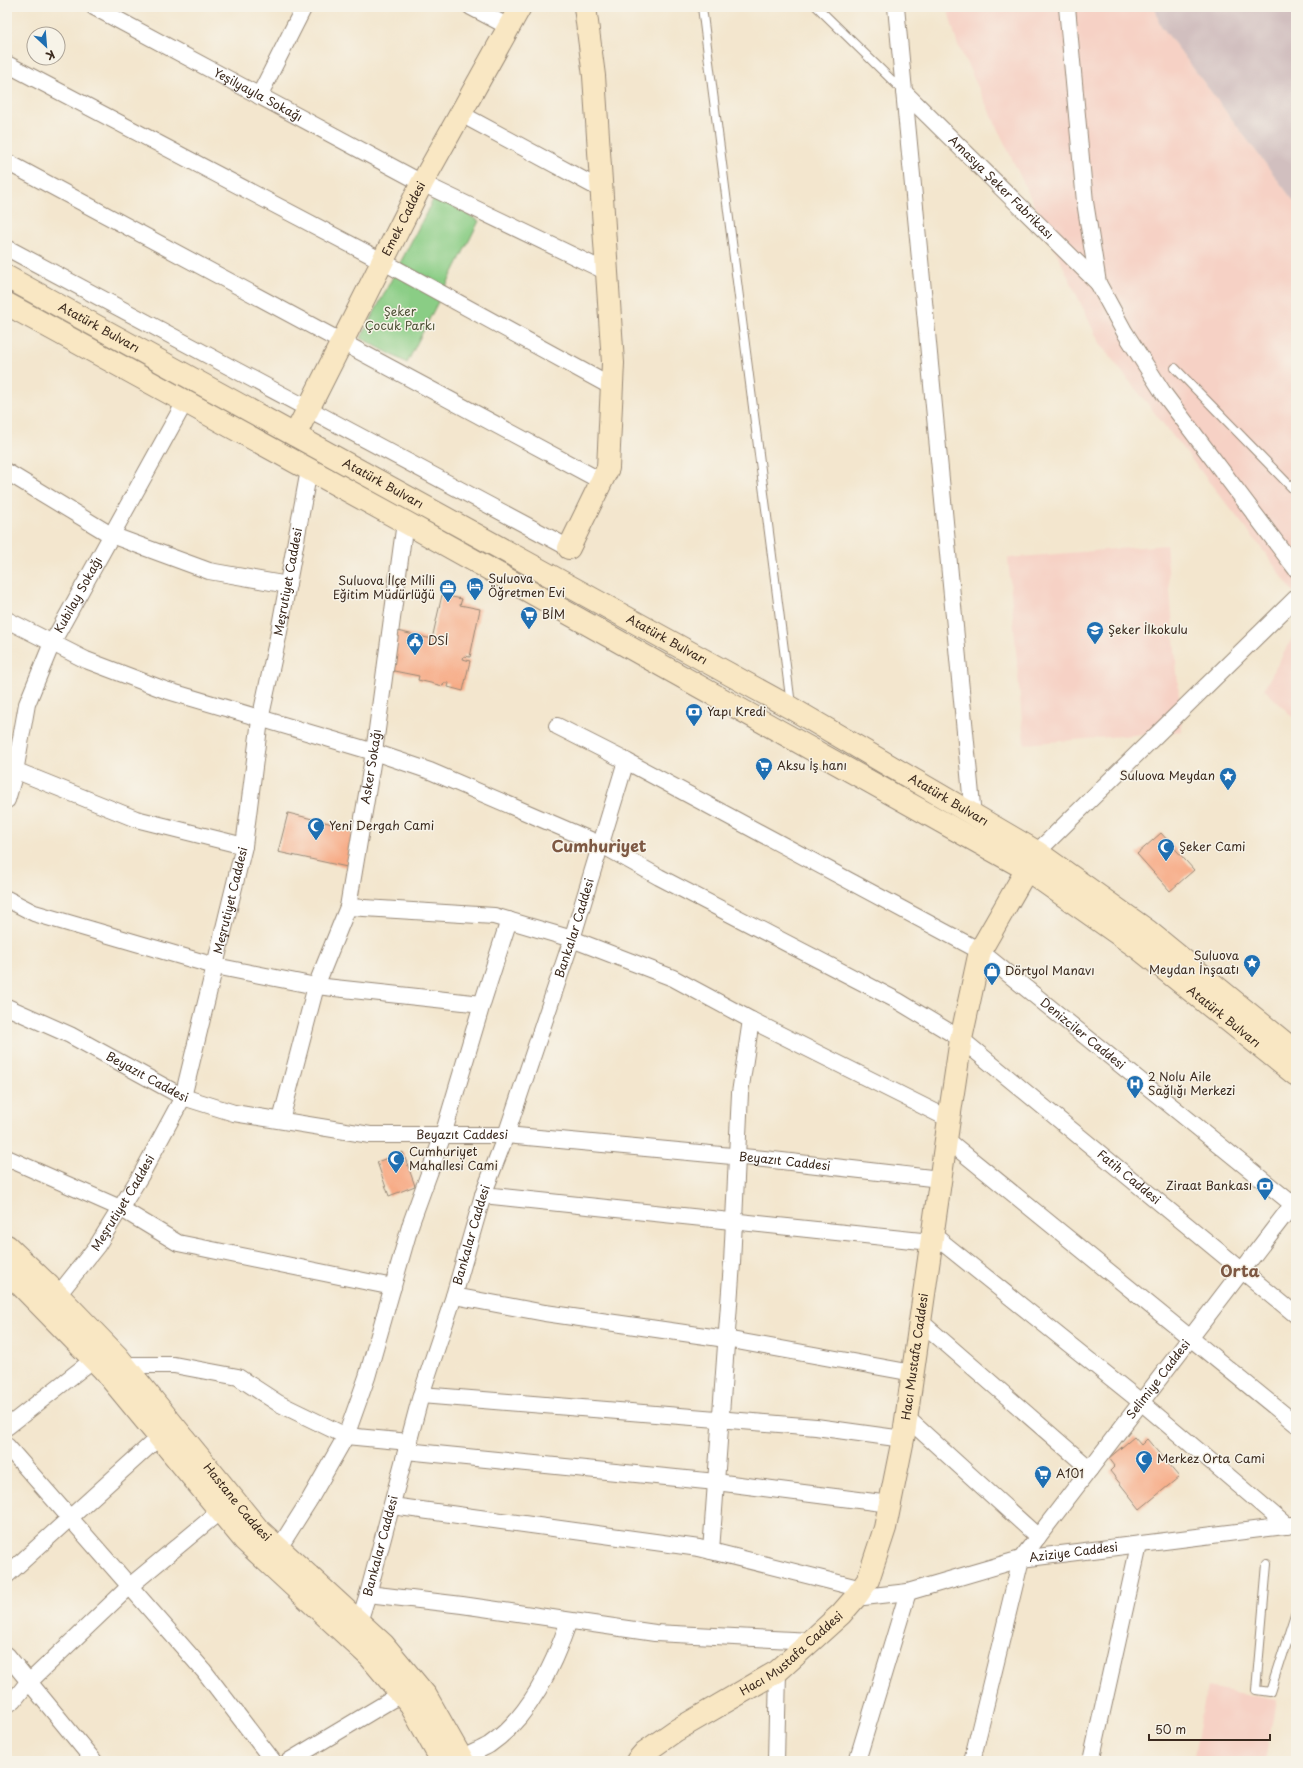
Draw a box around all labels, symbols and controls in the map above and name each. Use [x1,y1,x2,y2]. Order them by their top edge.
north arrow [26,26,66,66]
text: K [43,46,58,65]
street label: Yeşilyayla Sokağı [211,63,306,125]
street label: Amasya Şeker Fabrikası [945,131,1058,243]
street label: Emek Caddesi [377,178,429,259]
street label: Atatürk Bulvarı [56,297,143,356]
park label: Şeker Çocuk Parkı [365,302,435,334]
street label: Atatürk Bulvarı [340,453,427,512]
street label: Meşrutiyet Caddesi [268,526,306,637]
street label: Kubilay Sokağı [49,553,106,636]
place label: Suluova Öğretmen Evi [488,569,565,601]
place label: Suluova İlçe Milli Eğitim Müdürlüğü [333,571,435,603]
hotel icon: Suluova Öğretmen Evi [465,576,485,601]
office icon: Suluova İlçe Milli Eğitim Müdürlüğü [438,578,458,603]
supermarket icon: BİM [519,605,539,630]
place label: BİM [542,605,565,623]
street label: Atatürk Bulvarı [624,609,711,668]
school or university icon: Şeker İlkokulu [1085,620,1105,645]
place label: Şeker İlkokulu [1108,620,1188,638]
public building icon: DSİ [405,631,425,656]
place label: DSİ [428,631,449,649]
bank icon: Yapı Kredi [684,702,704,727]
place label: Yapı Kredi [707,702,766,720]
street label: Asker Sokağı [355,728,385,805]
supermarket icon: Aksu İş hanı [754,756,774,781]
place label: Aksu İş hanı [777,756,847,774]
place label: Suluova Meydan [1120,766,1215,784]
place icon: Suluova Meydan [1218,766,1238,791]
street label: Atatürk Bulvarı [905,769,992,830]
mosque icon: Yeni Dergah Cami [306,816,326,841]
place label: Yeni Dergah Cami [329,816,434,834]
district label: Cumhuriyet [551,833,647,857]
mosque icon: Şeker Cami [1156,837,1176,862]
place label: Şeker Cami [1179,837,1246,855]
street label: Meşrutiyet Caddesi [208,845,251,956]
street label: Bankalar Caddesi [550,876,598,980]
place label: Suluova Meydan İnşaatı [1149,946,1240,978]
place icon: Suluova Meydan İnşaatı [1242,953,1262,978]
shop icon: Dörtyol Manavı [982,961,1002,986]
place label: Dörtyol Manavı [1005,961,1095,979]
street label: Atatürk Bulvarı [1183,981,1265,1051]
street label: Denizciler Caddesi [1037,993,1130,1073]
street label: Beyazıt Caddesi [103,1046,191,1106]
place label: 2 Nolu Aile Sağlığı Merkezi [1148,1067,1235,1099]
hospital icon: 2 Nolu Aile Sağlığı Merkezi [1125,1074,1145,1099]
street label: Beyazıt Caddesi [416,1125,509,1143]
place label: Cumhuriyet Mahallesi Cami [409,1142,498,1174]
street label: Fatih Caddesi [1094,1145,1165,1208]
street label: Beyazıt Caddesi [738,1147,832,1174]
mosque icon: Cumhuriyet Mahallesi Cami [386,1149,406,1174]
street label: Meşrutiyet Caddesi [86,1151,158,1254]
place label: Ziraat Bankası [1166,1176,1252,1194]
bank icon: Ziraat Bankası [1255,1176,1275,1201]
street label: Bankalar Caddesi [448,1182,494,1287]
district label: Orta [1220,1258,1260,1282]
street label: Hacı Mustafa Caddesi [896,1292,932,1421]
street label: Selimiye Caddesi [1121,1335,1194,1422]
mosque icon: Merkez Orta Cami [1134,1449,1154,1474]
place label: Merkez Orta Cami [1157,1449,1265,1467]
street label: Hastane Caddesi [200,1459,276,1545]
supermarket icon: A101 [1033,1464,1053,1489]
place label: A101 [1056,1464,1084,1482]
street label: Bankalar Caddesi [358,1493,402,1598]
street label: Aziziye Caddesi [1028,1537,1119,1566]
street label: Hacı Mustafa Caddesi [736,1607,846,1699]
scale bar [1149,1716,1270,1742]
text: 50 m [1155,1720,1186,1738]

